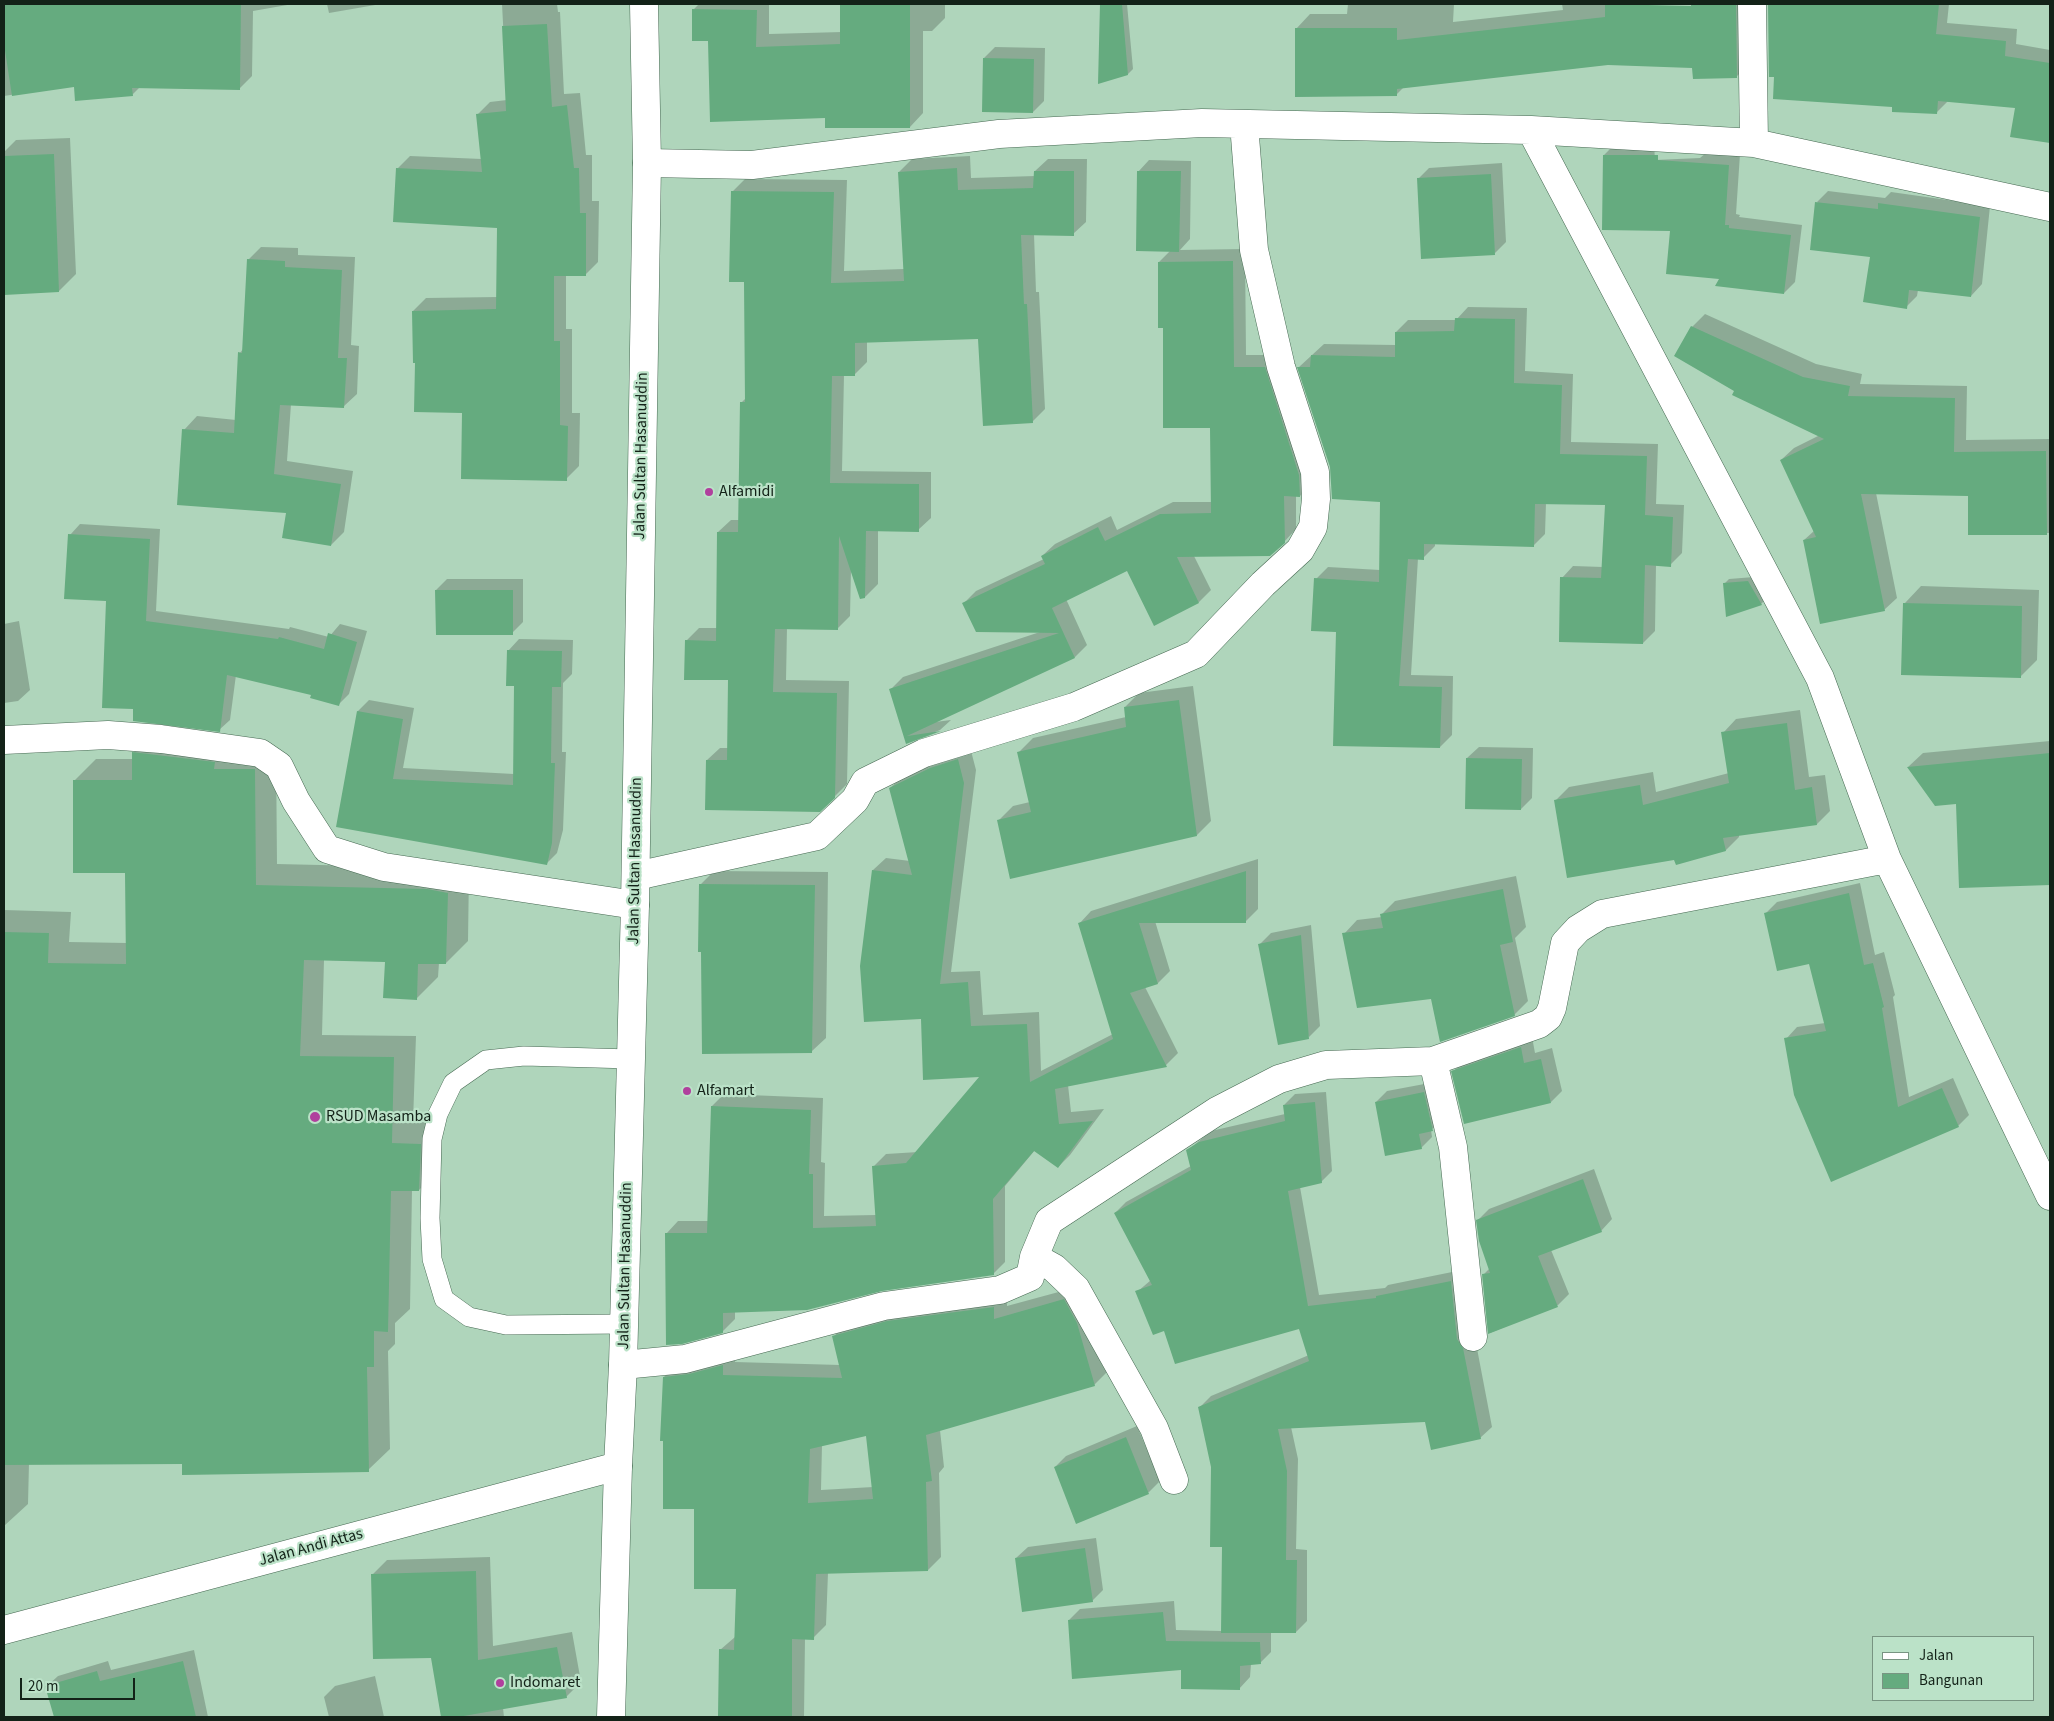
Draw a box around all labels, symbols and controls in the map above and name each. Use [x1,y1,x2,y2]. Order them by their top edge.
street label: Jalan Sultan Hasanuddin [631,372,653,540]
place label: Alfamidi [719,482,774,502]
marker: Alfamidi [703,486,715,498]
street label: Jalan Sultan Hasanuddin [625,777,647,945]
place label: Alfamart [697,1081,754,1101]
marker: Alfamart [681,1085,693,1097]
place label: RSUD Masamba [326,1107,431,1127]
marker: RSUD Masamba [308,1110,322,1124]
street label: Jalan Sultan Hasanuddin [615,1182,637,1350]
street label: Jalan Andi Attas [257,1525,365,1571]
legend [1872,1636,2034,1701]
text: Jalan [1919,1645,1953,1666]
scale bar [22,1668,138,1700]
text: Bangunan [1919,1670,1983,1691]
place label: Indomaret [510,1673,580,1693]
text: 20 m [28,1676,58,1697]
marker: Indomaret [494,1677,506,1689]

